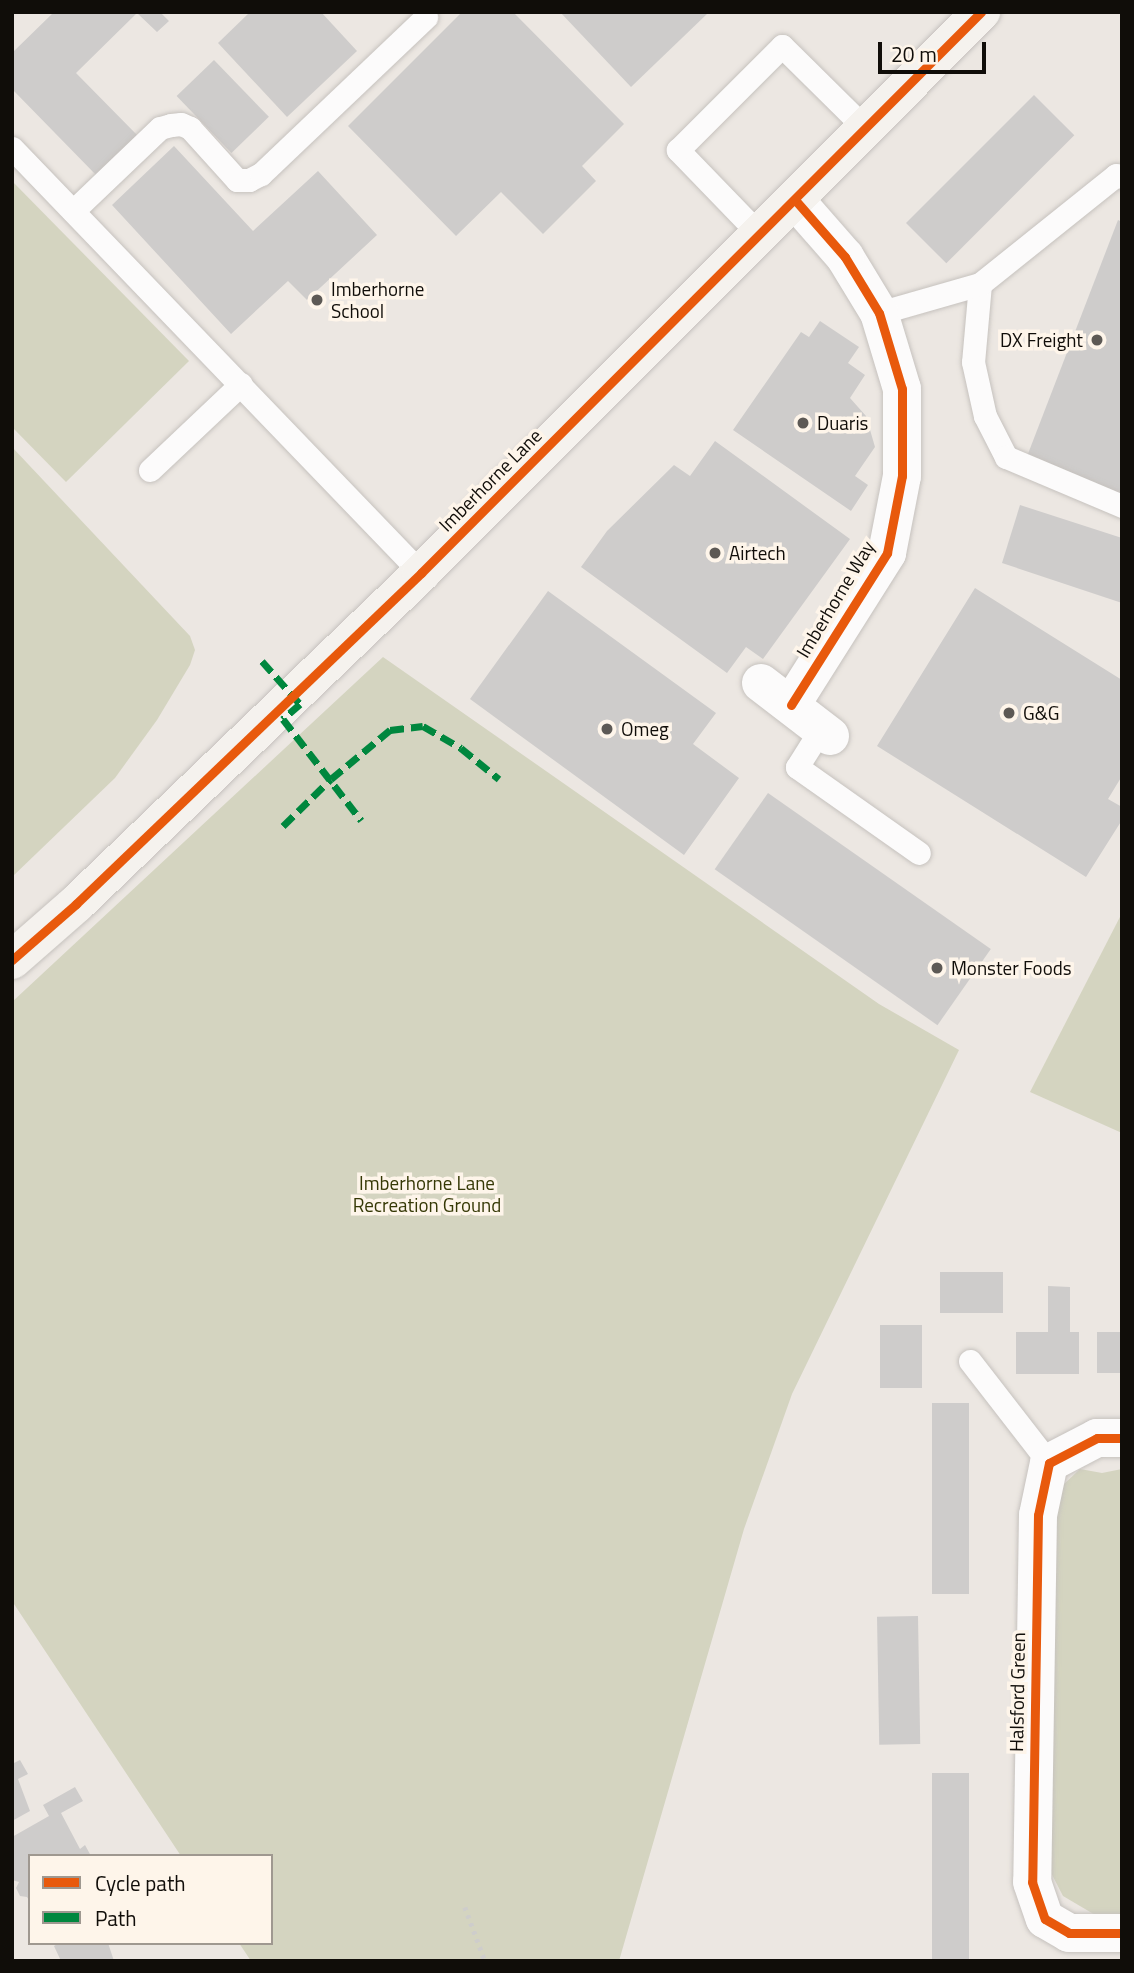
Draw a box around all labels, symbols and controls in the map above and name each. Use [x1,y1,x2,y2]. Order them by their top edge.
scale bar [882,28,990,72]
text: 20 m [891,38,937,70]
place label: Imberhorne School [331,278,424,322]
marker: Imberhorne School [309,292,325,308]
place label: DX Freight [1000,329,1083,351]
marker: DX Freight [1089,332,1105,348]
place label: Duaris [817,412,868,434]
marker: Duaris [795,415,811,431]
street label: Imberhorne Lane [434,424,546,536]
street label: Imberhorne Way [791,536,879,662]
place label: Airtech [729,542,786,564]
marker: Airtech [707,545,723,561]
place label: G&G [1023,702,1059,724]
marker: G&G [1001,705,1017,721]
place label: Omeg [621,718,669,740]
marker: Omeg [599,721,615,737]
place label: Monster Foods [951,957,1072,979]
marker: Monster Foods [929,960,945,976]
park label: Imberhorne Lane Recreation Ground [353,1172,501,1216]
street label: Halsford Green [1005,1632,1029,1752]
legend [28,1854,273,1945]
text: Cycle path [95,1867,186,1899]
text: Path [95,1902,137,1934]

